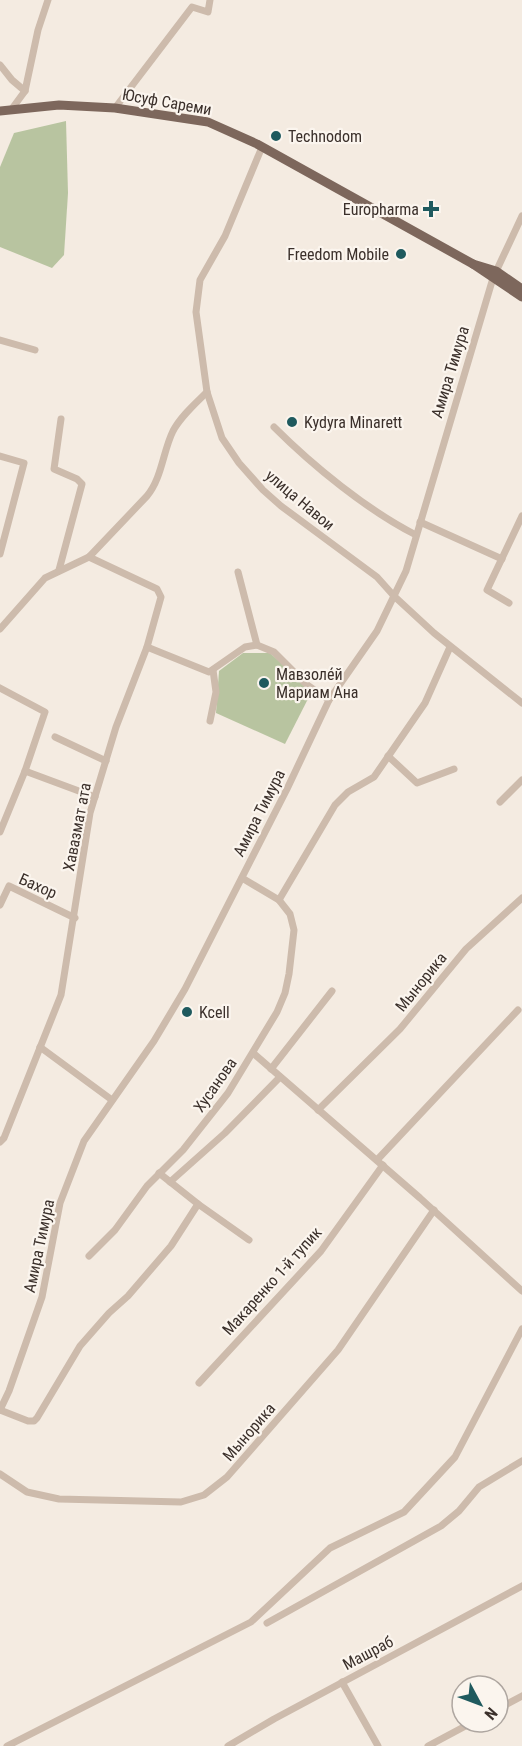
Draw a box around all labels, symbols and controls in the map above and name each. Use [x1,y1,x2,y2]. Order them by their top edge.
street label: Юсуф Сареми [121,85,213,119]
place label: Technodom [288,127,362,146]
marker: Technodom [269,129,283,143]
place label: Europharma [343,200,419,219]
marker: Europharma [424,202,438,216]
place label: Freedom Mobile [287,245,389,264]
marker: Freedom Mobile [394,247,408,261]
street label: Амира Тимура [427,324,473,420]
place label: Kydyra Minarett [304,413,403,432]
marker: Kydyra Minarett [285,415,299,429]
street label: улица Навои [262,466,338,534]
place label: Мавзоле́й Мариам Ана [276,665,359,702]
marker: Мавзоле́й Мариам Ана [257,676,271,690]
street label: Амира Тимура [229,766,289,860]
street label: Хавазмат ата [59,781,95,873]
street label: Бахор [16,869,60,903]
street label: Мынорика [391,949,451,1015]
place label: Kcell [199,1003,230,1022]
marker: Kcell [180,1005,194,1019]
street label: Хусанова [189,1054,241,1116]
street label: Амира Тимура [20,1198,58,1294]
street label: Макаренко 1-й тупик [218,1223,326,1339]
street label: Мынорика [219,1399,279,1465]
street label: Машраб [340,1632,397,1674]
north arrow [450,1674,510,1734]
text: N [481,1704,501,1723]

